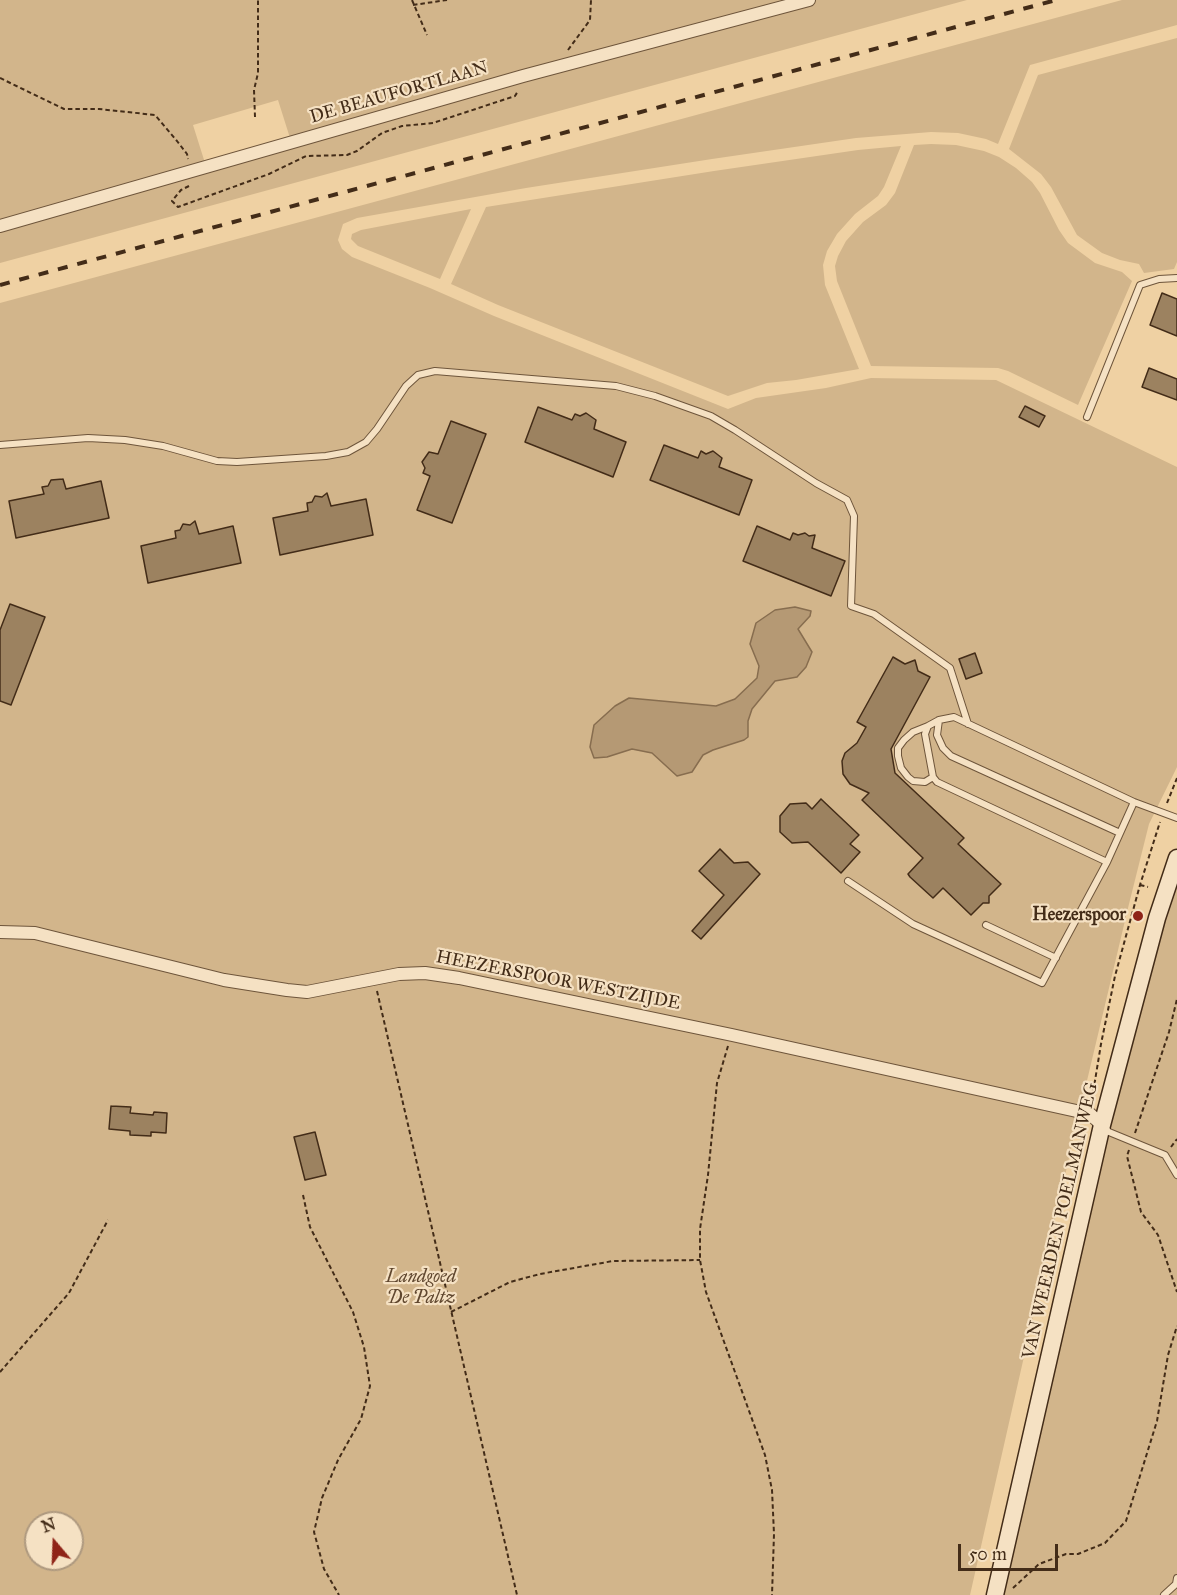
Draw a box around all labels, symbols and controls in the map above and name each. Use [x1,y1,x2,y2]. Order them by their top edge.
street label: DE BEAUFORTLAAN [307,57,491,129]
place label: Heezerspoor [1032,905,1126,927]
marker: Heezerspoor [1131,909,1145,923]
street label: HEEZERSPOOR WESTZIJDE [434,947,682,1015]
street label: VAN WEERDEN POELMANWEG [1019,1081,1103,1361]
park label: Landgoed De Paltz [386,1267,456,1310]
north arrow [24,1511,84,1571]
text: N [39,1514,58,1537]
scale bar [961,1532,1062,1570]
text: 50 m [969,1543,1007,1565]

